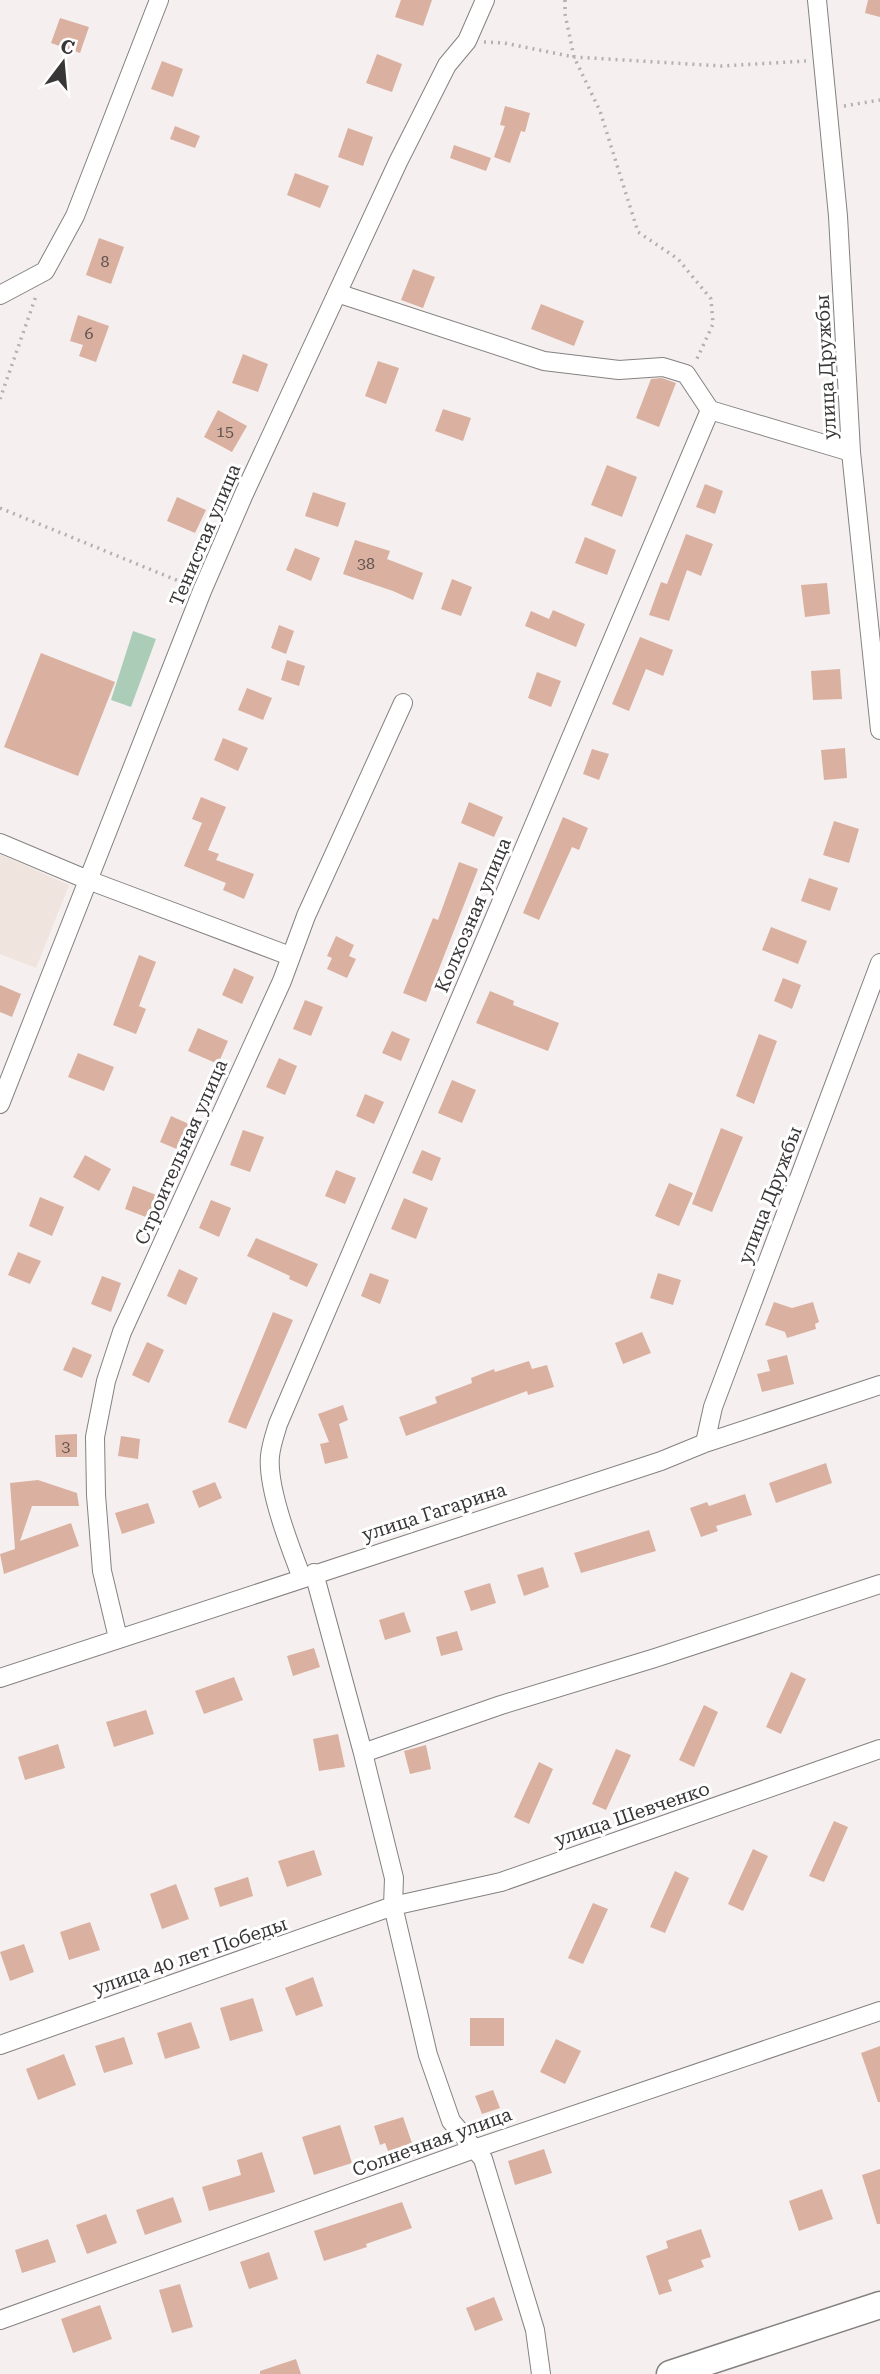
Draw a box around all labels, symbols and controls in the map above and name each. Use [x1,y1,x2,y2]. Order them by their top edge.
north arrow [28,28,98,98]
text: С [58,34,77,60]
house number: 8 [101,252,110,271]
street label: улица Дружбы [811,294,841,440]
house number: 6 [85,324,94,343]
house number: 15 [216,422,234,441]
street label: Тенистая улица [165,460,246,609]
house number: 38 [357,554,375,573]
street label: Колхозная улица [430,834,516,996]
street label: Строительная улица [130,1055,233,1248]
street label: улица Дружбы [733,1123,807,1267]
house number: 3 [62,1437,71,1456]
street label: улица Гагарина [359,1478,510,1546]
street label: улица Шевченко [551,1777,713,1851]
street label: улица 40 лет Победы [90,1912,290,2000]
street label: Солнечная улица [349,2102,515,2182]

